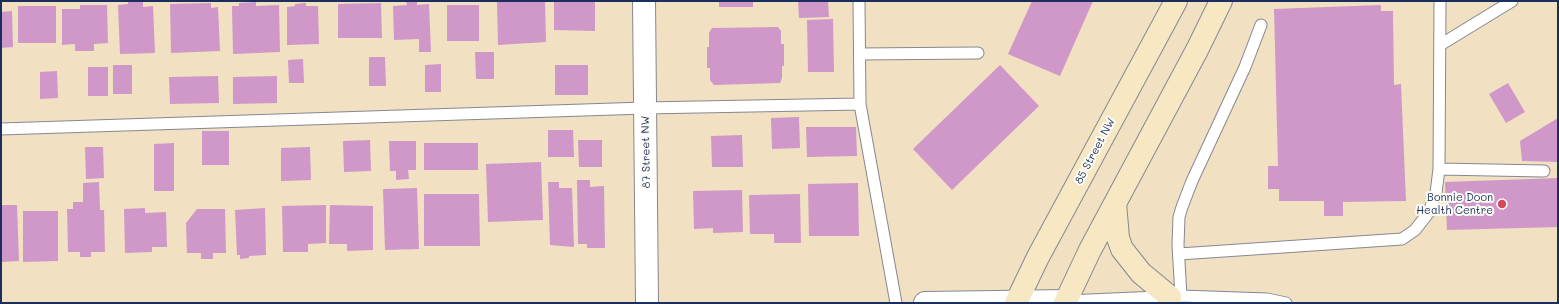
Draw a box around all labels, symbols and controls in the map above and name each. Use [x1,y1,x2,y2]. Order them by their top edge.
street label: 87 Street NW [639,116,653,188]
street label: 85 Street NW [1072,116,1118,186]
place label: Bonnie Doon Health Centre [1416,191,1493,217]
marker: Bonnie Doon Health Centre [1496,198,1508,210]

